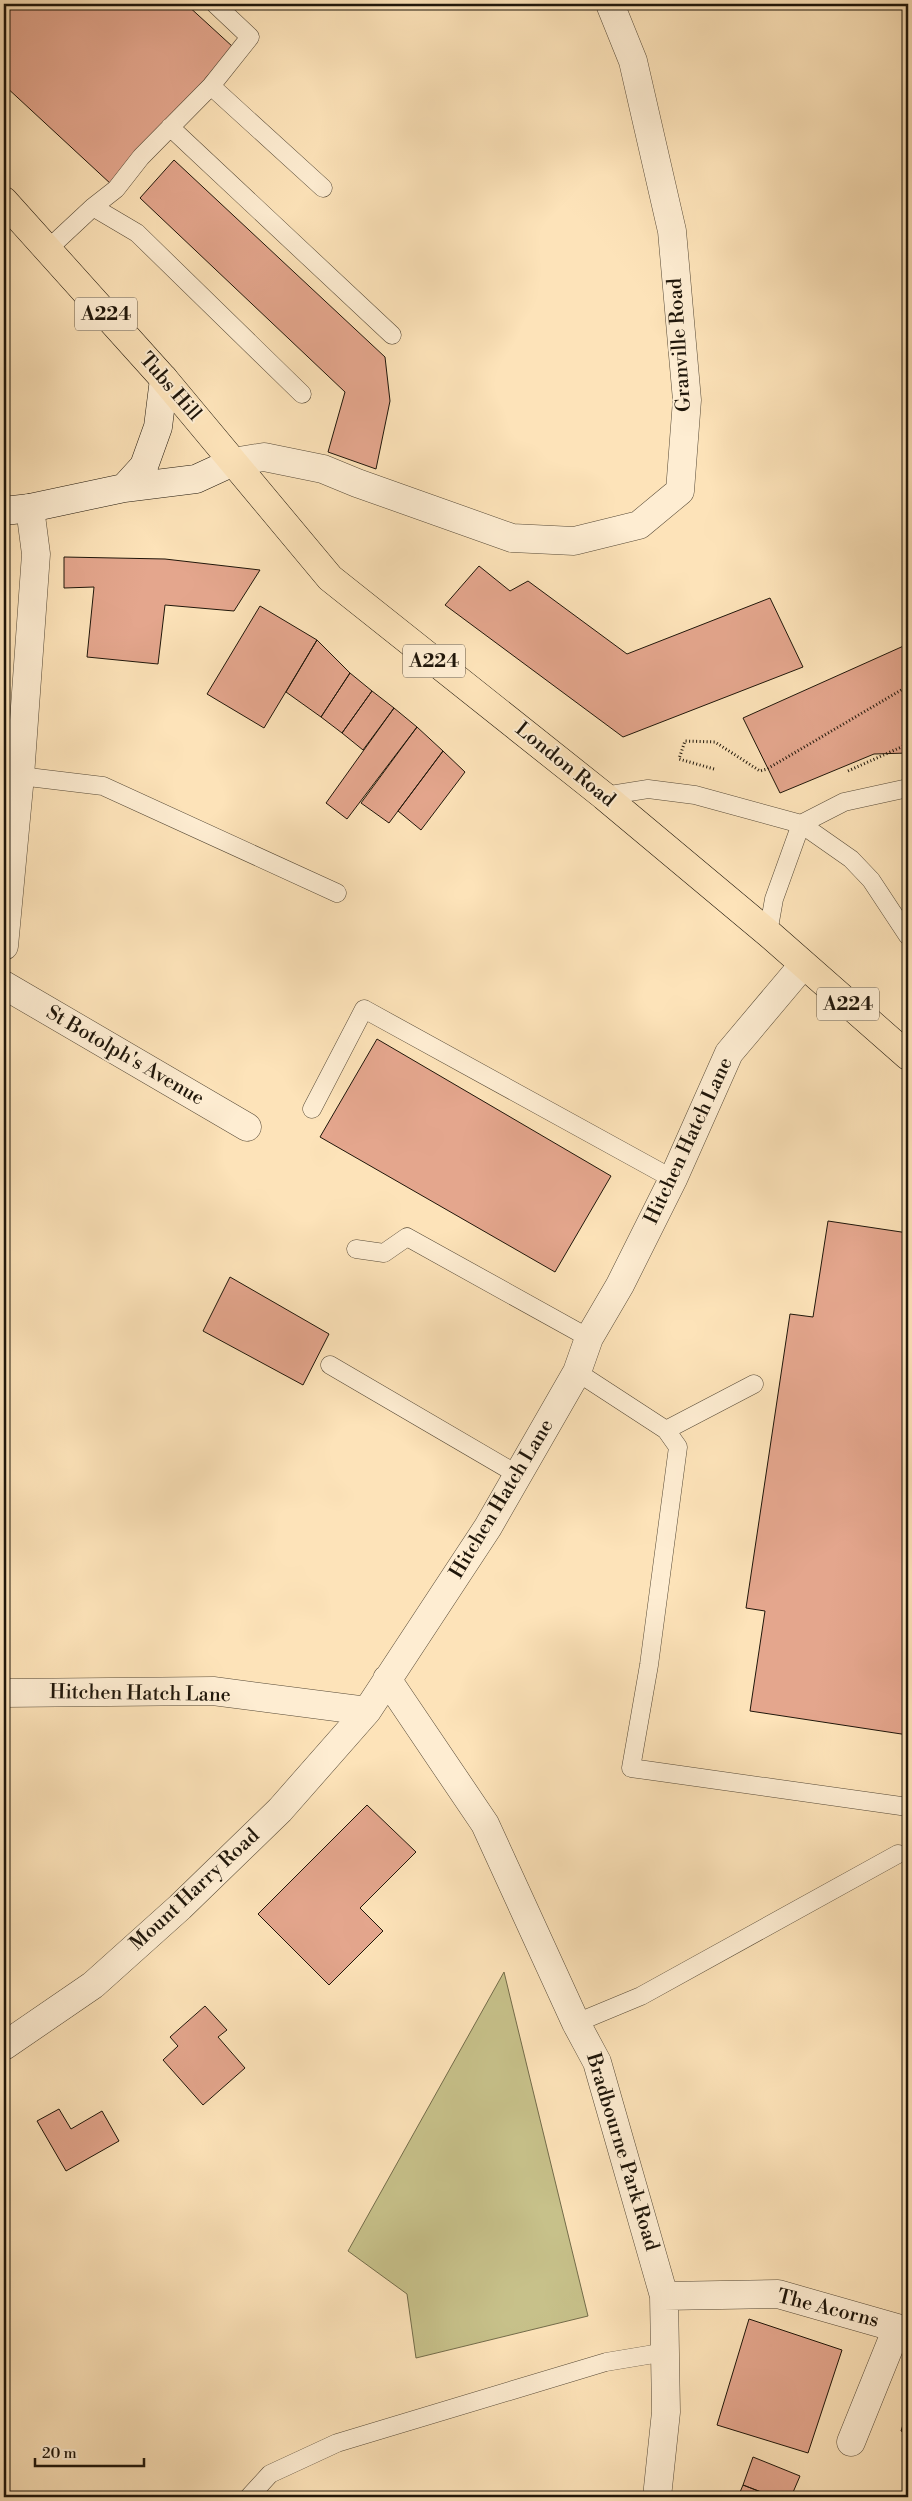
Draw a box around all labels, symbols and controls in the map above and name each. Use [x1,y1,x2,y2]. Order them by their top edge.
street label: Granville Road [663,277,697,413]
road number: A224 [75,298,137,330]
street label: Tubs Hill [133,348,207,426]
road number: A224 [403,644,465,678]
street label: London Road [510,717,621,813]
road number: A224 [817,988,879,1021]
street label: St Botolph's Avenue [41,1001,209,1111]
street label: Hitchen Hatch Lane [639,1053,739,1229]
street label: Hitchen Hatch Lane [445,1415,559,1583]
street label: Hitchen Hatch Lane [49,1680,231,1708]
street label: Mount Harry Road [125,1823,265,1956]
street label: Bradbourne Park Road [580,2049,664,2254]
street label: The Acorns [775,2284,881,2334]
scale bar [35,2436,144,2468]
text: 20 m [42,2444,77,2463]

